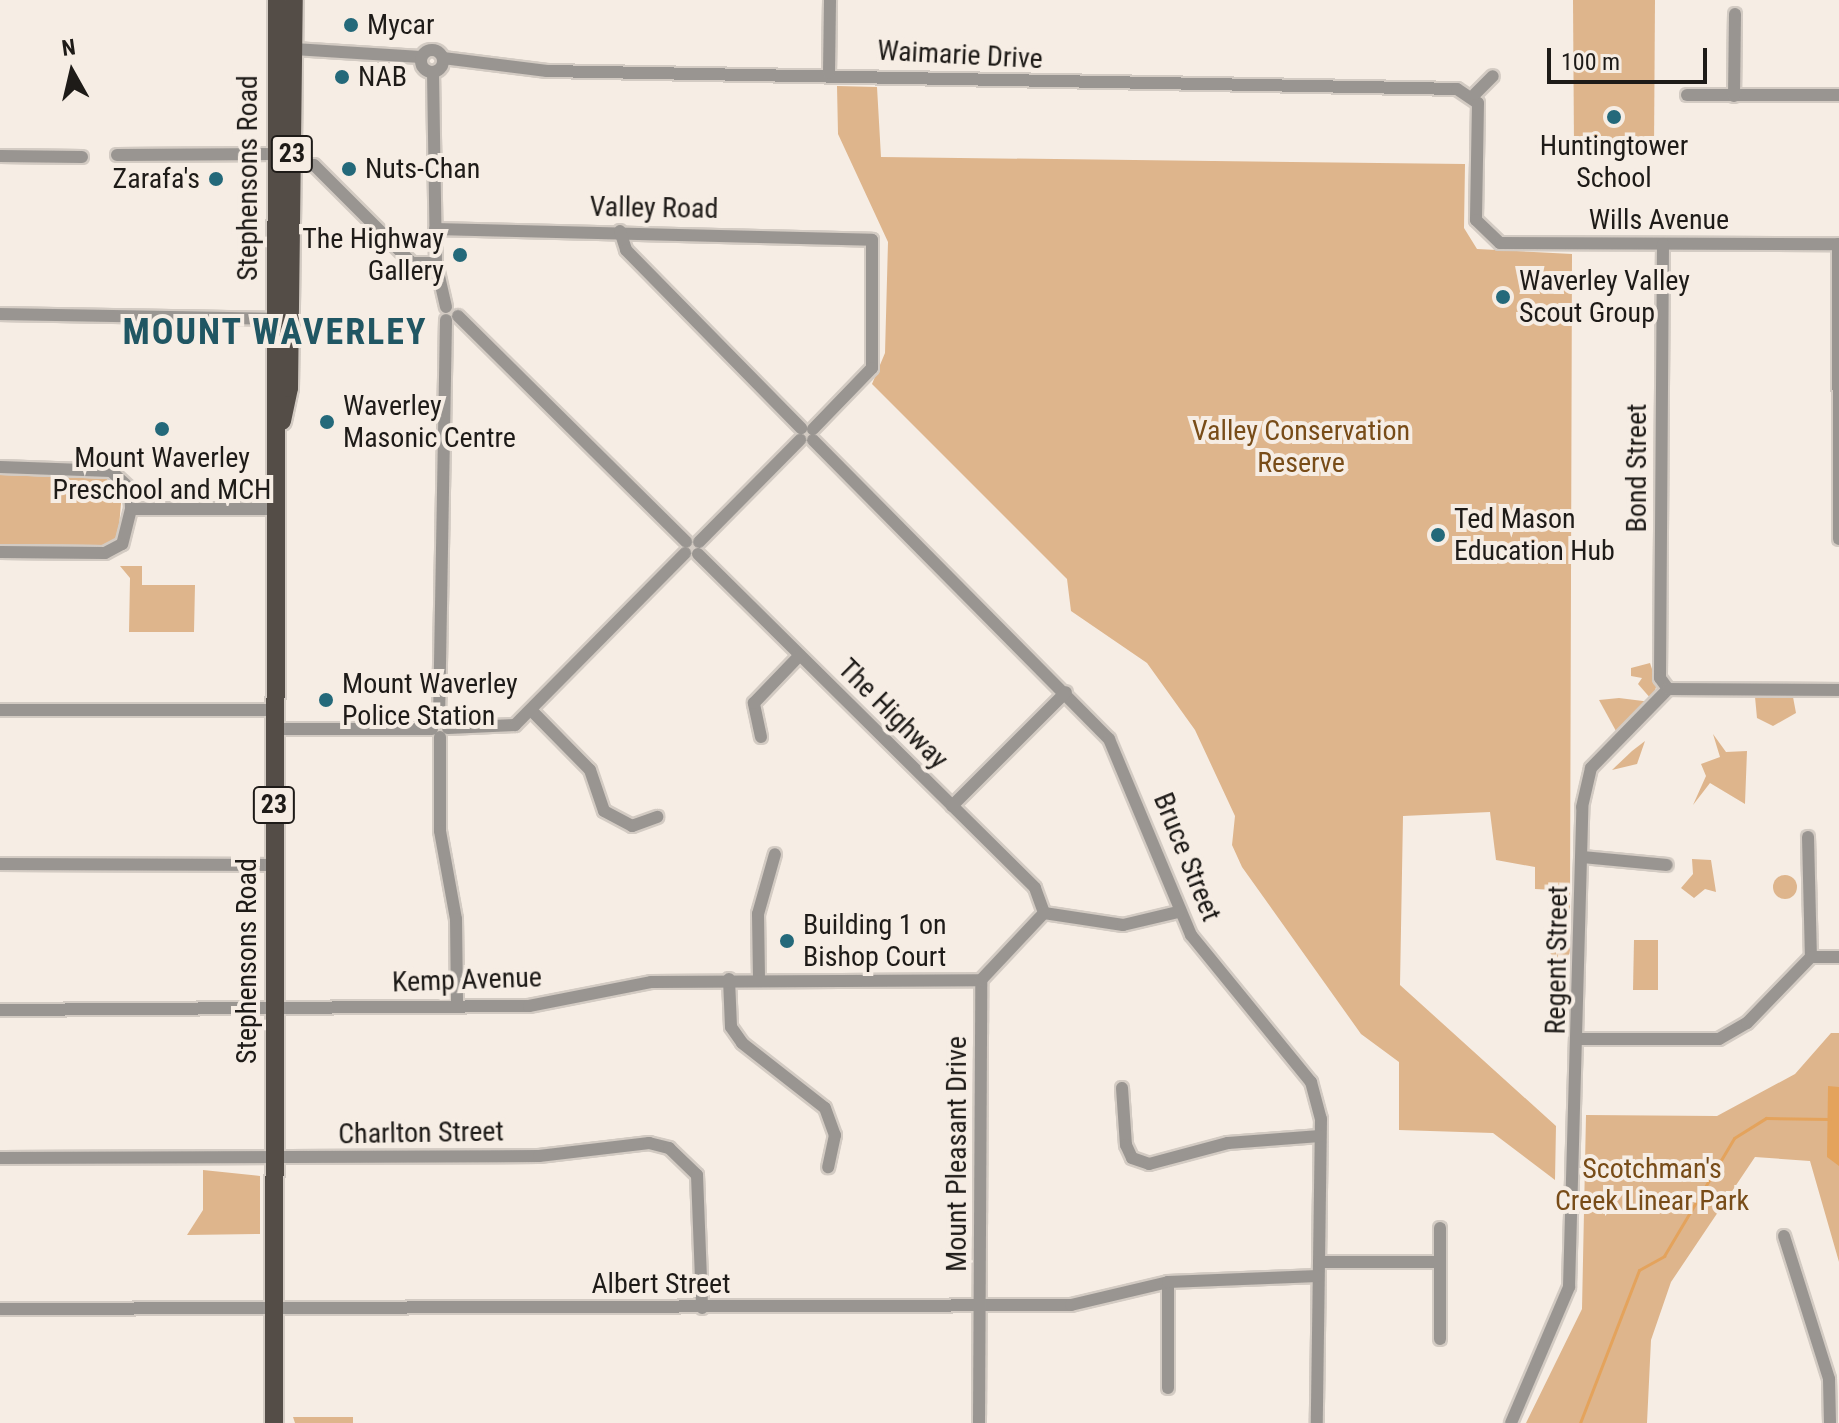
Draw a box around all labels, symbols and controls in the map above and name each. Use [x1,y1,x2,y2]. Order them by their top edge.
place label: Mycar [367,8,435,42]
marker: Mycar [342,16,360,34]
north arrow [32,32,112,112]
scale bar [1551,32,1711,82]
text: N [60,34,77,61]
street label: Waimarie Drive [876,34,1044,76]
text: 100 m [1561,48,1620,76]
place label: NAB [358,60,407,94]
marker: NAB [333,68,351,86]
street label: Stephensons Road [231,75,265,281]
marker: Huntingtower School [1605,108,1623,126]
place label: Huntingtower School [1540,129,1688,195]
road number: 23 [270,132,314,176]
place label: Nuts-Chan [365,152,480,186]
marker: Nuts-Chan [340,160,358,178]
place label: Zarafa's [113,162,200,196]
marker: Zarafa's [207,170,225,188]
street label: Valley Road [589,190,719,226]
street label: Wills Avenue [1589,203,1729,237]
place label: The Highway Gallery [302,222,444,288]
marker: The Highway Gallery [451,246,469,264]
place label: Waverley Valley Scout Group [1519,264,1690,330]
marker: Waverley Valley Scout Group [1494,288,1512,306]
district label: MOUNT WAVERLEY [122,311,428,355]
place label: Waverley Masonic Centre [343,389,516,455]
street label: Bond Street [1620,404,1654,532]
marker: Waverley Masonic Centre [318,413,336,431]
park label: Valley Conservation Reserve [1192,414,1410,480]
marker: Mount Waverley Preschool and MCH [153,420,171,438]
place label: Mount Waverley Preschool and MCH [53,441,271,507]
place label: Ted Mason Education Hub [1454,502,1615,568]
marker: Ted Mason Education Hub [1429,526,1447,544]
street label: The Highway [831,652,955,776]
place label: Mount Waverley Police Station [342,667,518,733]
marker: Mount Waverley Police Station [317,691,335,709]
road number: 23 [252,783,296,827]
street label: Bruce Street [1146,788,1228,926]
street label: Stephensons Road [230,858,264,1064]
street label: Regent Street [1539,885,1575,1035]
place label: Building 1 on Bishop Court [803,908,947,974]
marker: Building 1 on Bishop Court [778,932,796,950]
street label: Kemp Avenue [391,961,543,999]
street label: Mount Pleasant Drive [940,1036,974,1272]
street label: Charlton Street [338,1115,504,1151]
park label: Scotchman's Creek Linear Park [1555,1152,1749,1218]
street label: Albert Street [591,1267,731,1301]

